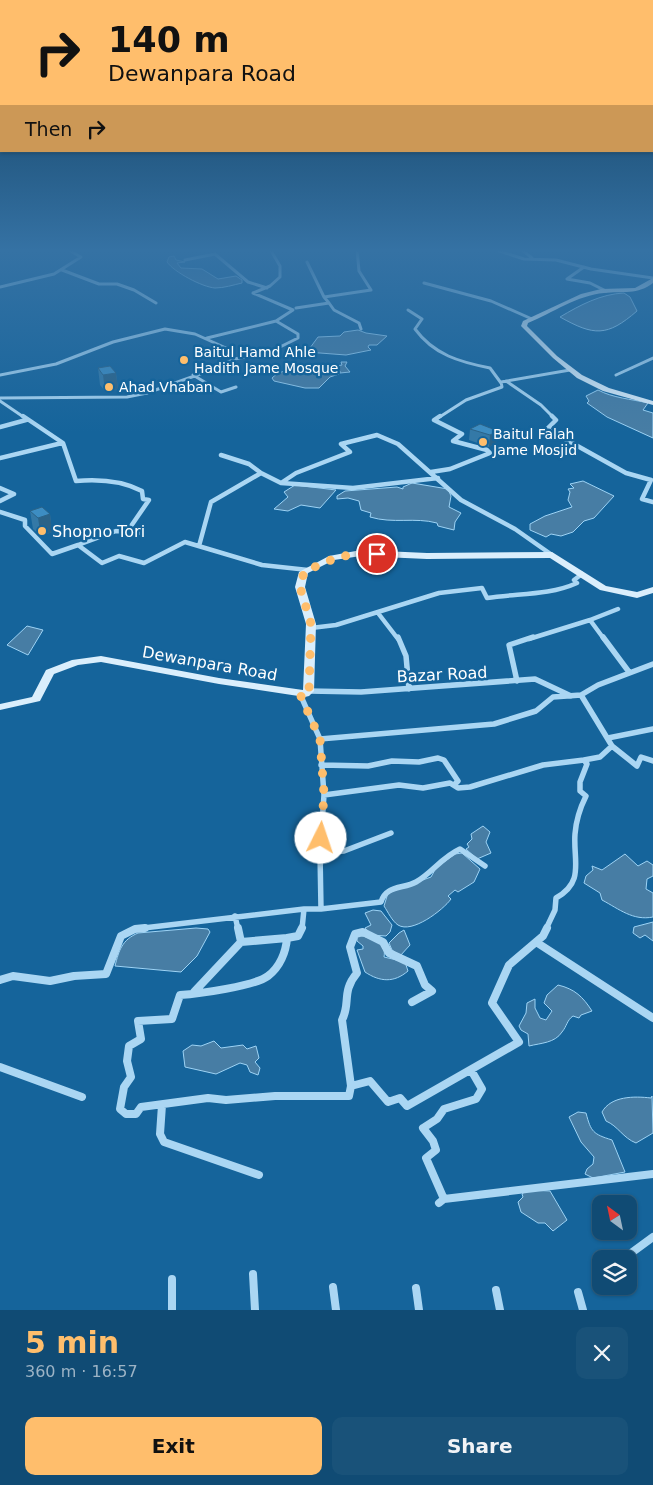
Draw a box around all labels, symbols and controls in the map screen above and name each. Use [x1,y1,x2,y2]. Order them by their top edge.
icon: right [25,20,90,85]
text: 140 m [108,20,230,60]
text: Dewanpara Road [108,61,296,86]
icon: right [82,115,110,143]
text: Then [25,118,72,140]
place label: Baitul Hamd Ahle Hadith Jame Mosque [194,344,338,376]
marker: Baitul Hamd Ahle Hadith Jame Mosque [178,354,190,366]
place label: Ahad Vhaban [119,379,213,395]
marker: Ahad Vhaban [103,381,115,393]
place label: Baitul Falah Jame Mosjid [492,426,577,458]
marker: Baitul Falah Jame Mosjid [477,436,489,448]
place label: Shopno Tori [52,522,145,541]
marker: Shopno Tori [36,525,48,537]
pin [356,533,398,575]
icon: arrive [363,540,391,568]
street label: Dewanpara Road [141,642,279,685]
street label: Bazar Road [396,663,488,686]
position arrow [294,811,346,863]
north arrow [592,1195,638,1240]
map controls [592,1195,637,1295]
button: layers [592,1250,637,1295]
text: 5 min [25,1325,119,1360]
button: close [576,1327,628,1379]
text: 360 m · 16:57 [25,1362,138,1381]
button: Exit [25,1417,322,1475]
button: Share [332,1417,628,1475]

